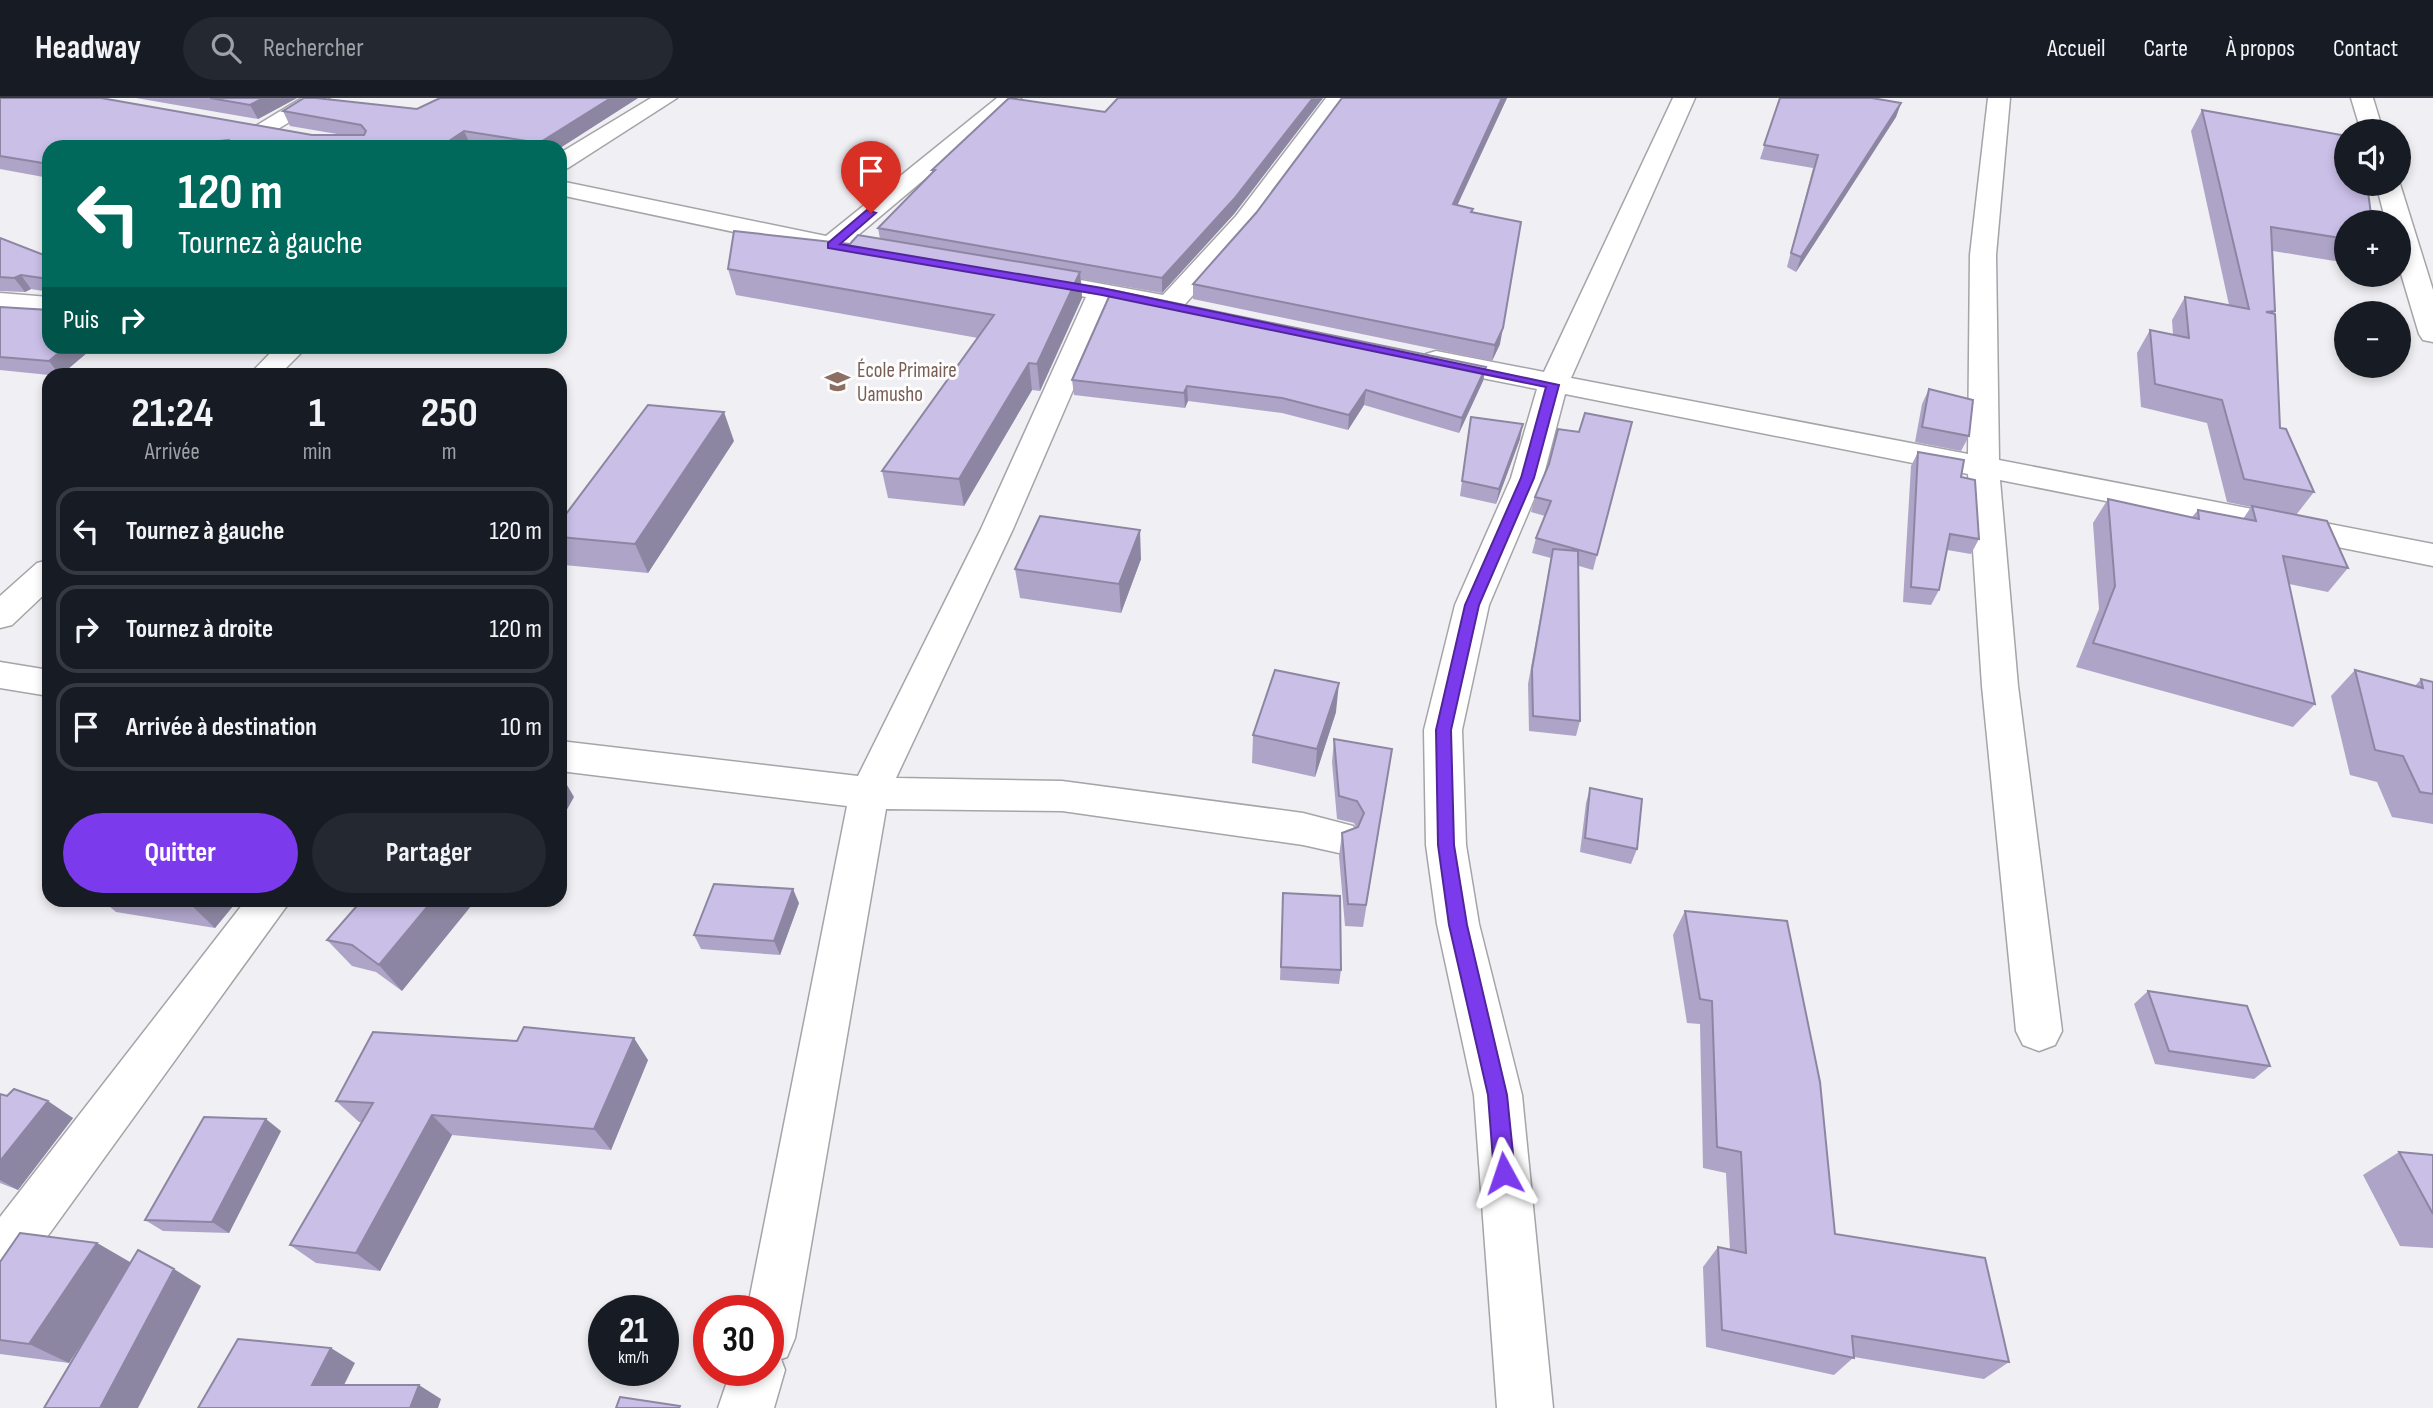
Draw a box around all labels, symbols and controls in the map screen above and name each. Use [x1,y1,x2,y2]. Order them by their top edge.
search box [183,17,673,80]
text: Headway [35,28,141,68]
icon: search [207,29,245,67]
text: Rechercher [263,33,364,64]
text: Accueil [2047,34,2106,63]
text: Carte [2144,34,2188,63]
text: À propos [2226,34,2295,63]
text: Contact [2333,34,2398,63]
map controls [2334,119,2411,378]
button: sound [2334,119,2411,196]
pin [841,141,901,213]
icon: arrive [852,152,890,190]
text: 120 m [178,164,283,223]
icon: left [63,168,154,259]
button: + [2334,210,2411,287]
text: Tournez à gauche [178,224,363,263]
icon: right [113,301,151,339]
button: − [2334,301,2411,378]
text: Puis [63,305,99,336]
place label: École Primaire Uamusho [857,358,957,407]
school or university icon: École Primaire Uamusho [823,368,851,396]
text: 21:24 [131,388,213,439]
text: 1 [309,388,325,439]
text: 250 [421,388,478,439]
text: Arrivée [145,438,200,466]
text: min [303,438,332,466]
text: m [442,438,457,466]
icon: left [67,512,105,550]
text: Tournez à gauche [126,516,284,547]
text: 120 m [489,516,542,547]
icon: right [67,610,105,648]
text: Tournez à droite [126,614,273,645]
text: 120 m [489,614,542,645]
icon: arrive [67,708,105,746]
text: Arrivée à destination [126,712,317,743]
text: 10 m [500,712,542,743]
button: Quitter [63,813,298,893]
button: Partager [312,813,546,893]
position arrow [1467,1136,1541,1210]
speed limit sign: 30 [693,1295,784,1386]
text: 21 [619,1310,648,1353]
text: km/h [618,1347,649,1368]

